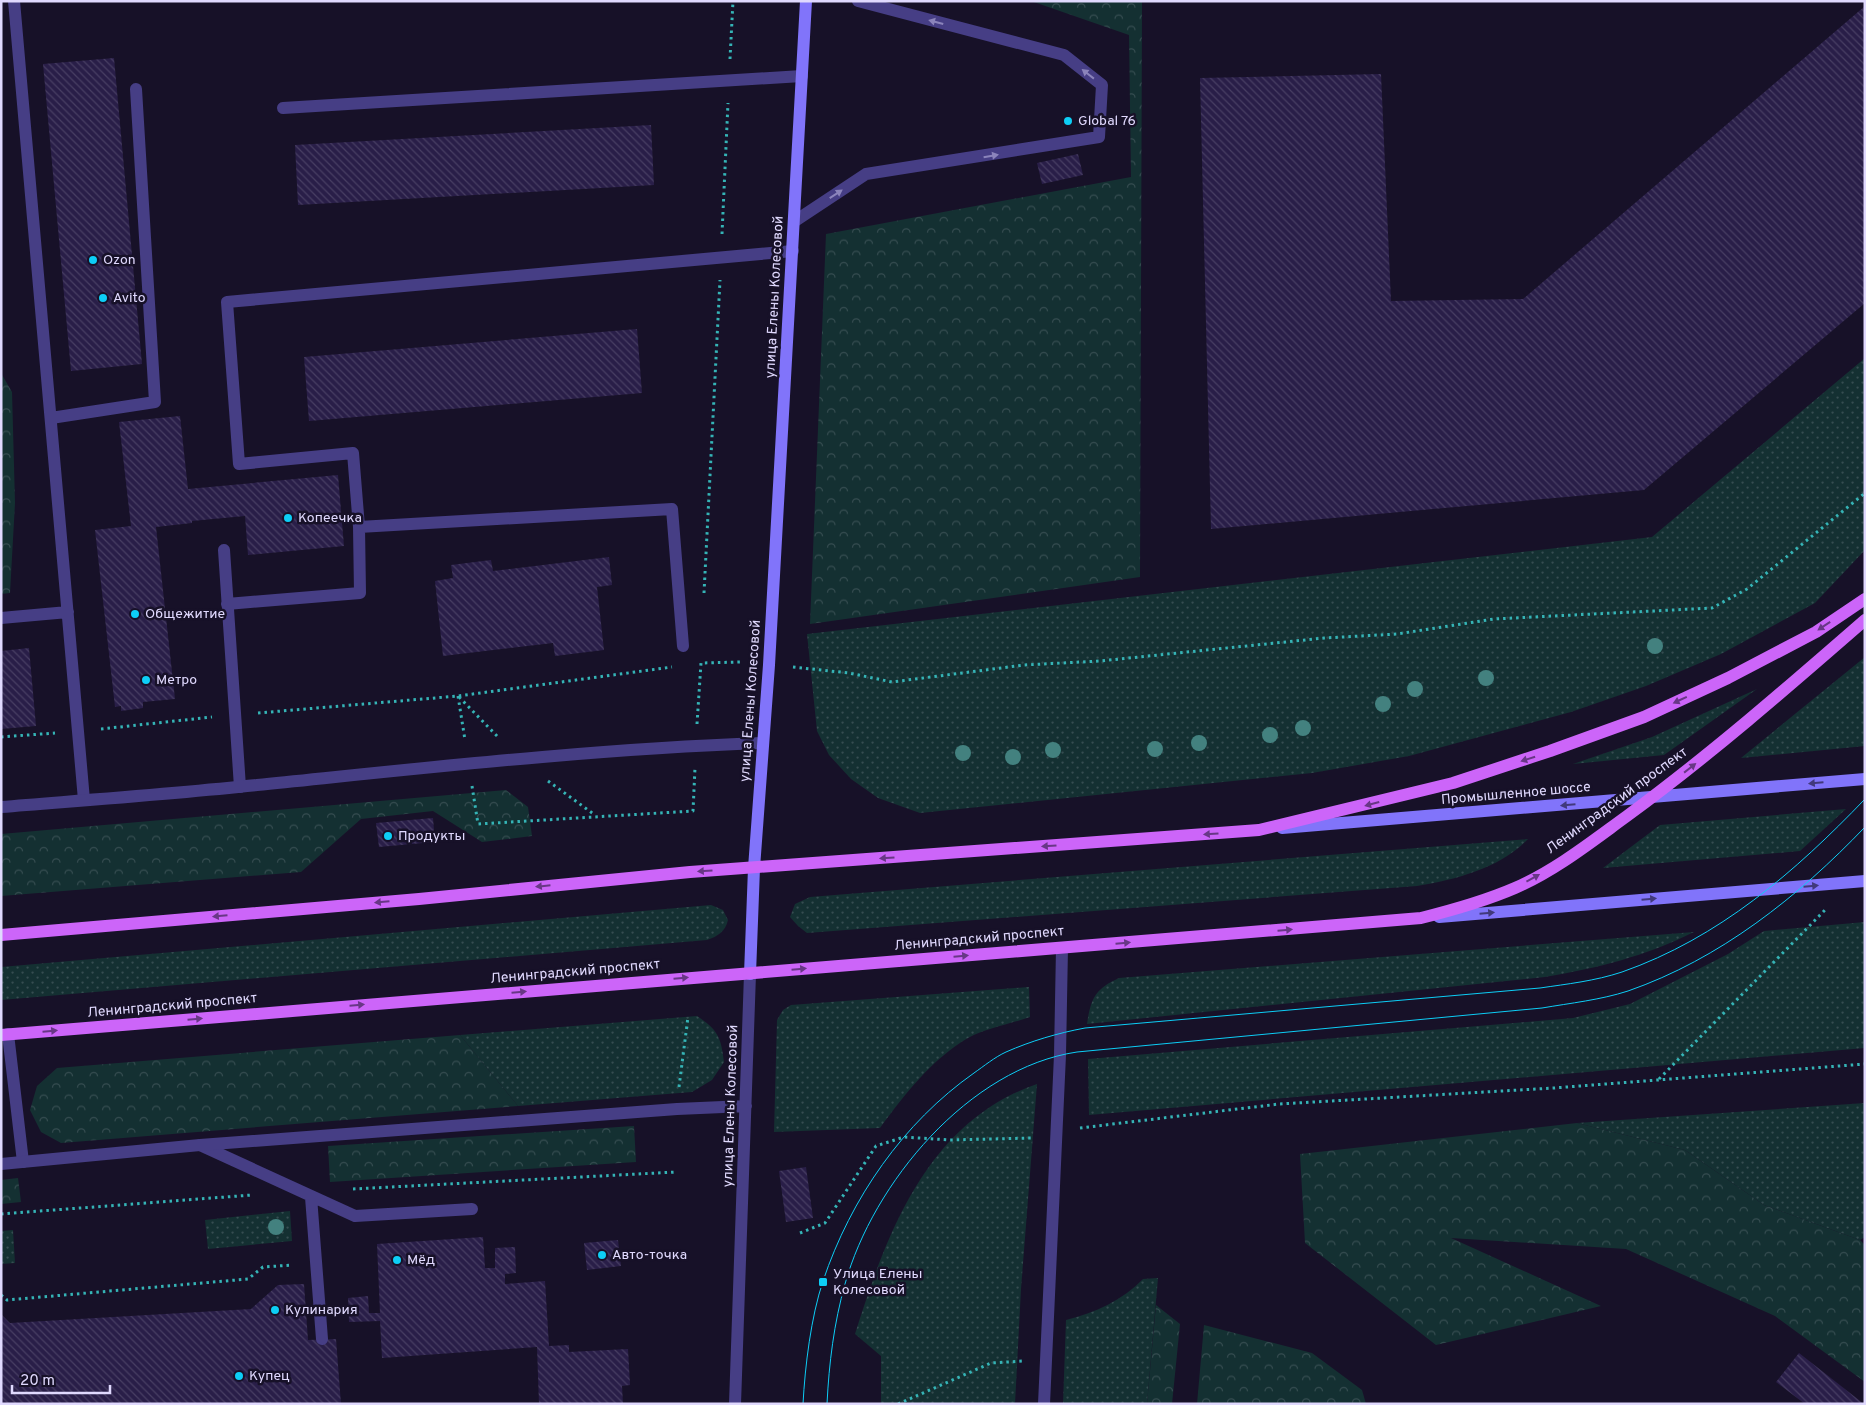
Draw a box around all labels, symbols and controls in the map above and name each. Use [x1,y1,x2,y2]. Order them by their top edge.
one-way arrow [929,18,944,26]
one-way arrow [1081,69,1095,79]
place label: Global 76 [1078,113,1136,130]
marker: Global 76 [1062,115,1074,127]
one-way arrow [984,151,1000,159]
one-way arrow [829,189,843,199]
street label: улица Елены Колесовой [762,215,788,379]
place label: Ozon [103,252,136,269]
marker: Ozon [87,254,99,266]
place label: Avito [113,290,146,307]
marker: Avito [97,292,109,304]
place label: Копеечка [298,510,362,527]
marker: Копеечка [282,512,294,524]
place label: Общежитие [145,606,225,623]
marker: Общежитие [129,608,141,620]
street label: улица Елены Колесовой [737,619,765,783]
one-way arrow [1818,621,1831,631]
place label: Метро [156,672,197,689]
marker: Метро [140,674,152,686]
one-way arrow [1673,697,1687,705]
street label: Ленинградский проспект [1543,744,1691,858]
one-way arrow [1520,755,1535,763]
one-way arrow [1683,762,1696,773]
street label: Промышленное шоссе [1440,779,1592,809]
one-way arrow [1808,780,1824,788]
one-way arrow [1365,800,1380,808]
one-way arrow [1560,801,1576,809]
place label: Продукты [398,828,465,845]
marker: Продукты [382,830,394,842]
one-way arrow [1202,830,1218,838]
one-way arrow [1040,843,1056,851]
one-way arrow [878,855,894,863]
one-way arrow [697,867,713,875]
one-way arrow [1525,874,1540,882]
one-way arrow [1804,882,1820,890]
one-way arrow [535,883,551,891]
one-way arrow [1642,895,1658,903]
one-way arrow [373,898,389,906]
one-way arrow [1480,909,1496,917]
one-way arrow [211,912,227,920]
street label: Ленинградский проспект [893,923,1065,955]
one-way arrow [1277,925,1293,933]
one-way arrow [1115,938,1131,946]
one-way arrow [953,952,969,960]
street label: Ленинградский проспект [489,956,661,988]
one-way arrow [791,965,807,973]
one-way arrow [673,974,689,982]
one-way arrow [511,988,527,996]
street label: Ленинградский проспект [86,990,258,1022]
one-way arrow [349,1001,365,1009]
one-way arrow [187,1015,203,1023]
street label: улица Елены Колесовой [720,1024,742,1188]
one-way arrow [42,1026,58,1034]
place label: Авто-точка [612,1247,687,1264]
marker: Авто-точка [596,1249,608,1261]
place label: Мёд [407,1252,435,1269]
marker: Мёд [391,1254,403,1266]
place label: Улица Елены Колесовой [833,1266,922,1299]
marker: Улица Елены Колесовой [817,1276,829,1288]
place label: Кулинария [285,1302,358,1319]
marker: Кулинария [269,1304,281,1316]
scale bar [12,1362,110,1394]
place label: Купец [249,1368,290,1385]
marker: Купец [233,1370,245,1382]
text: 20 m [20,1372,55,1391]

